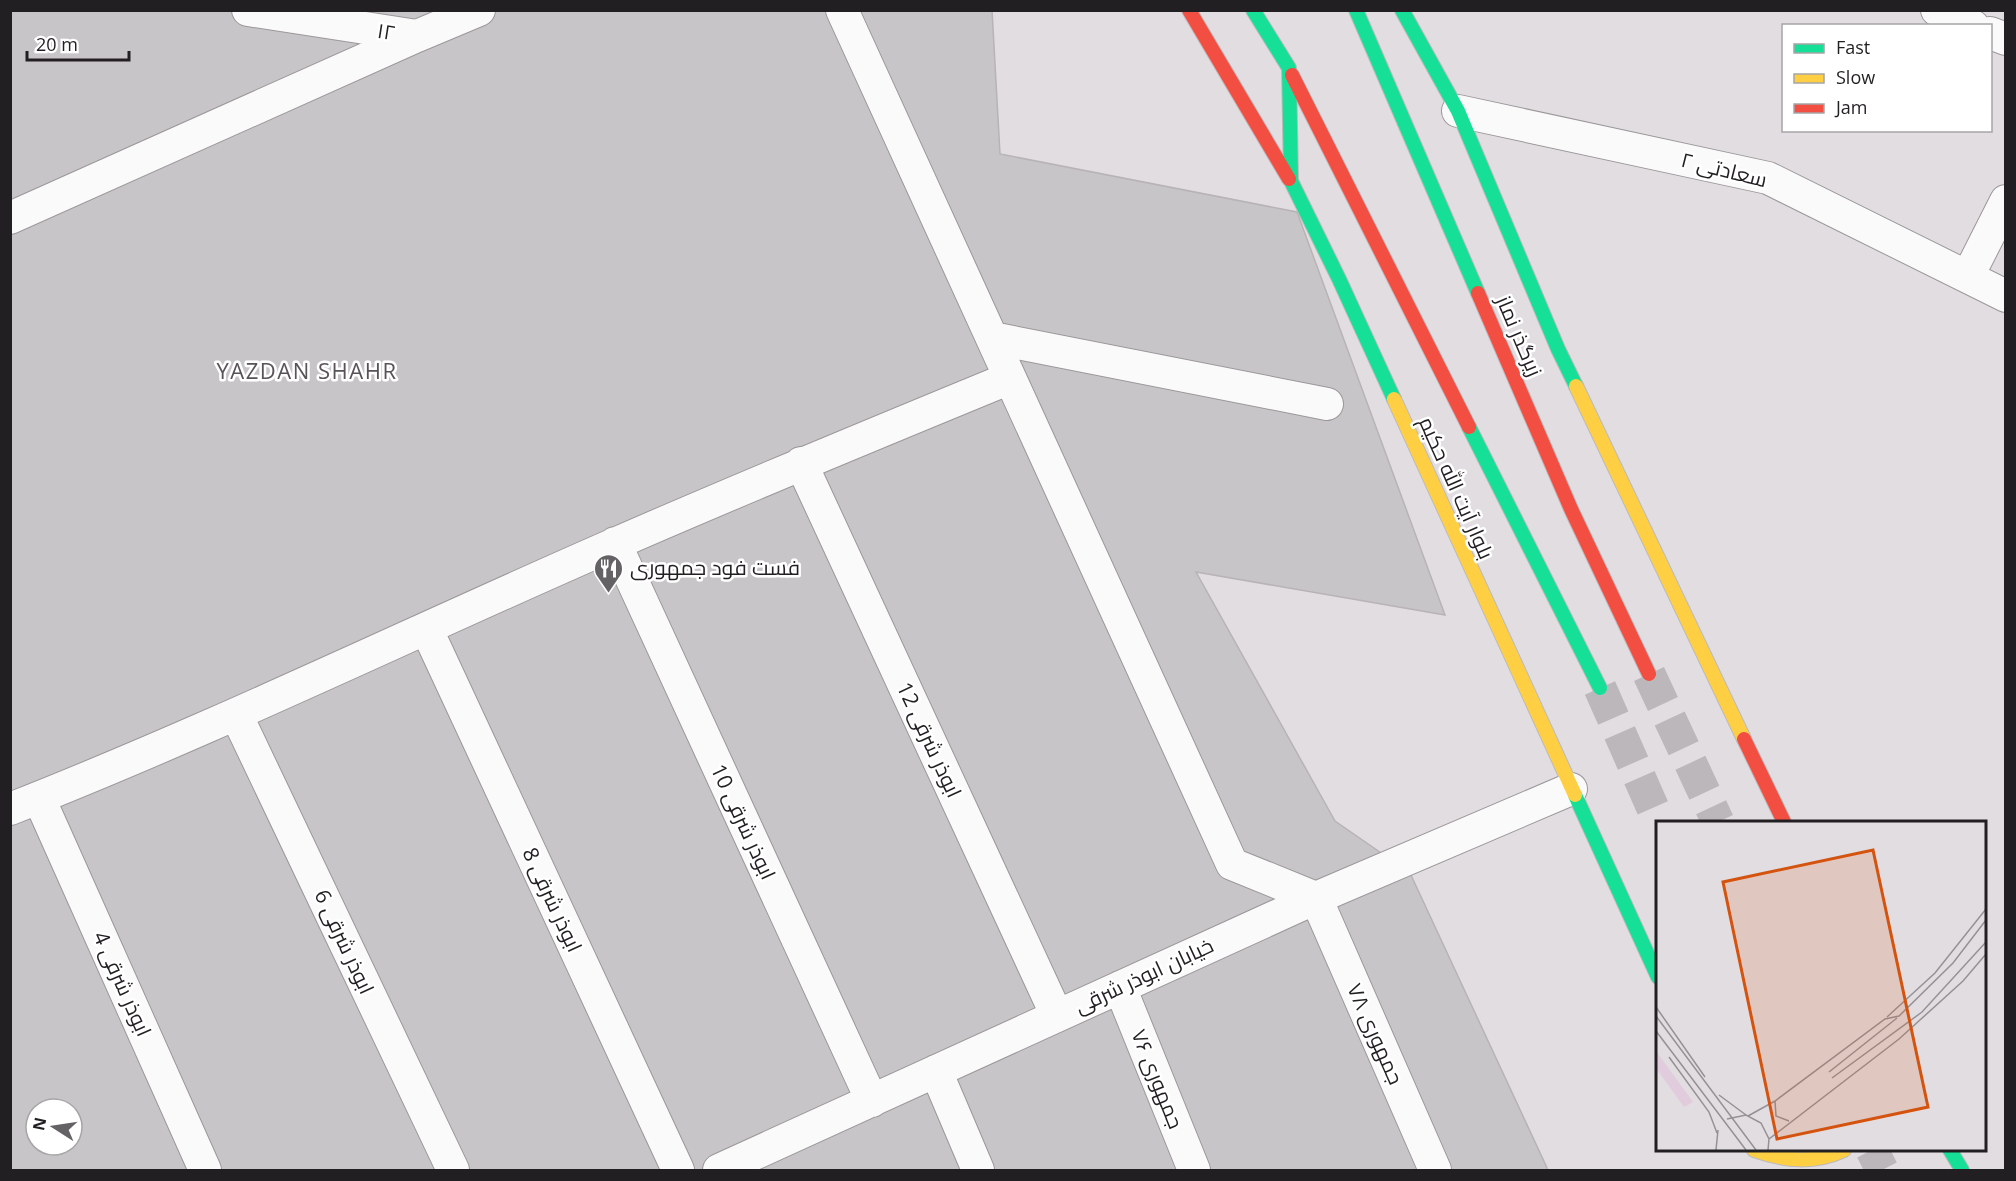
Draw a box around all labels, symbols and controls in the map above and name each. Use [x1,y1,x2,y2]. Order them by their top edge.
street label: ۱۲ [375,16,397,46]
scale bar [27,24,129,62]
legend [1782,24,1992,132]
text: 20 m [36,32,78,56]
text: Fast [1836,35,1870,59]
text: Slow [1836,65,1875,89]
text: Jam [1834,95,1868,119]
street label: سعادتی ۲ [1678,145,1770,193]
street label: زیرگذر نماز [1490,290,1549,380]
district label: YAZDAN SHAHR [217,355,397,385]
street label: بلوار آیت الله حکیم [1412,412,1501,564]
restaurant icon: فست فود جمهوری [593,552,625,594]
place label: فست فود جمهوری [630,553,800,581]
street label: ابوذر شرقی 12 [891,677,969,802]
street label: ابوذر شرقی 10 [705,759,783,884]
inset map [1656,821,1986,1151]
street label: ابوذر شرقی 8 [516,843,589,956]
street label: ابوذر شرقی 6 [308,885,381,998]
street label: ابوذر شرقی 4 [87,927,159,1041]
street label: خیابان ابوذر شرقی [1070,931,1218,1020]
street label: جمهوری ۷۸ [1341,979,1411,1089]
street label: جمهوری ۷۶ [1125,1025,1191,1132]
north arrow [24,1097,84,1157]
text: N [27,1115,51,1133]

